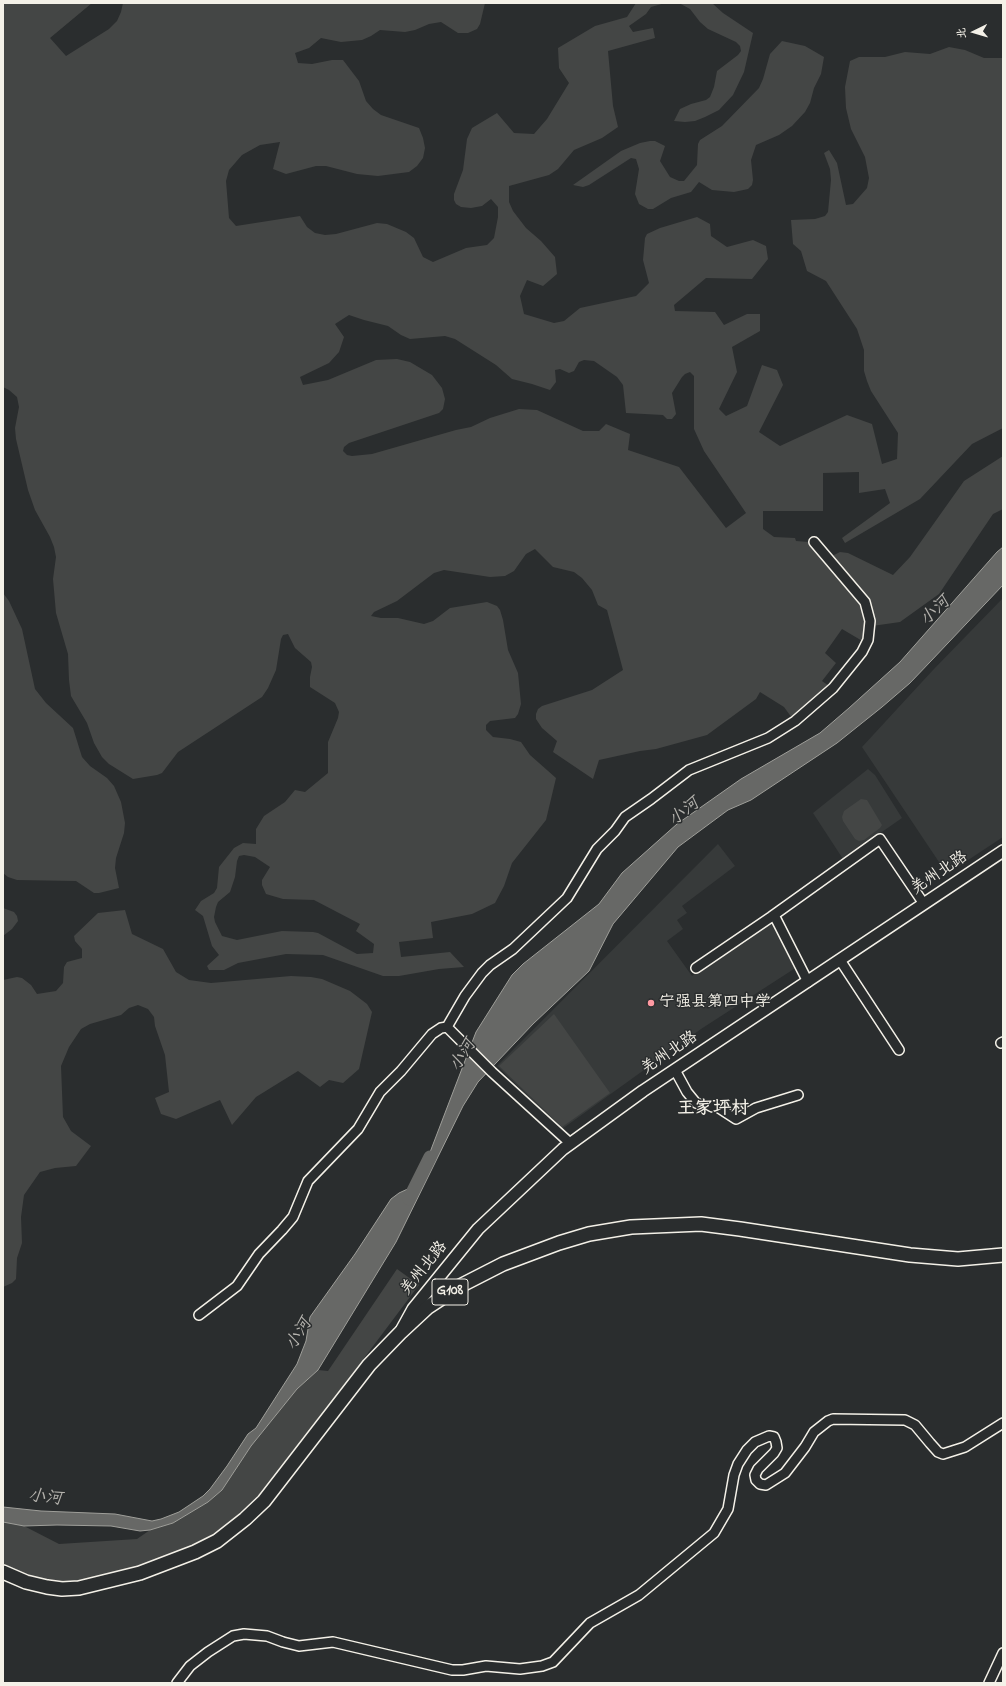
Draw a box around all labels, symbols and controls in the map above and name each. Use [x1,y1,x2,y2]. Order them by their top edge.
north arrow [954,12,994,52]
text: 北 [954,27,970,39]
water label: 小河 [917,593,955,631]
water label: 小河 [665,794,705,832]
street label: 羌州北路 [908,848,972,900]
place label: 宁强县第四中学 [659,993,771,1013]
marker: 宁强县第四中学 [646,998,656,1008]
street label: 羌州北路 [638,1028,702,1080]
water label: 小河 [446,1036,482,1076]
district label: 王家坪村 [677,1099,749,1121]
street label: 羌州北路 [397,1238,453,1300]
road number: G108 [432,1279,468,1305]
water label: 小河 [283,1315,317,1355]
water label: 小河 [27,1487,63,1511]

